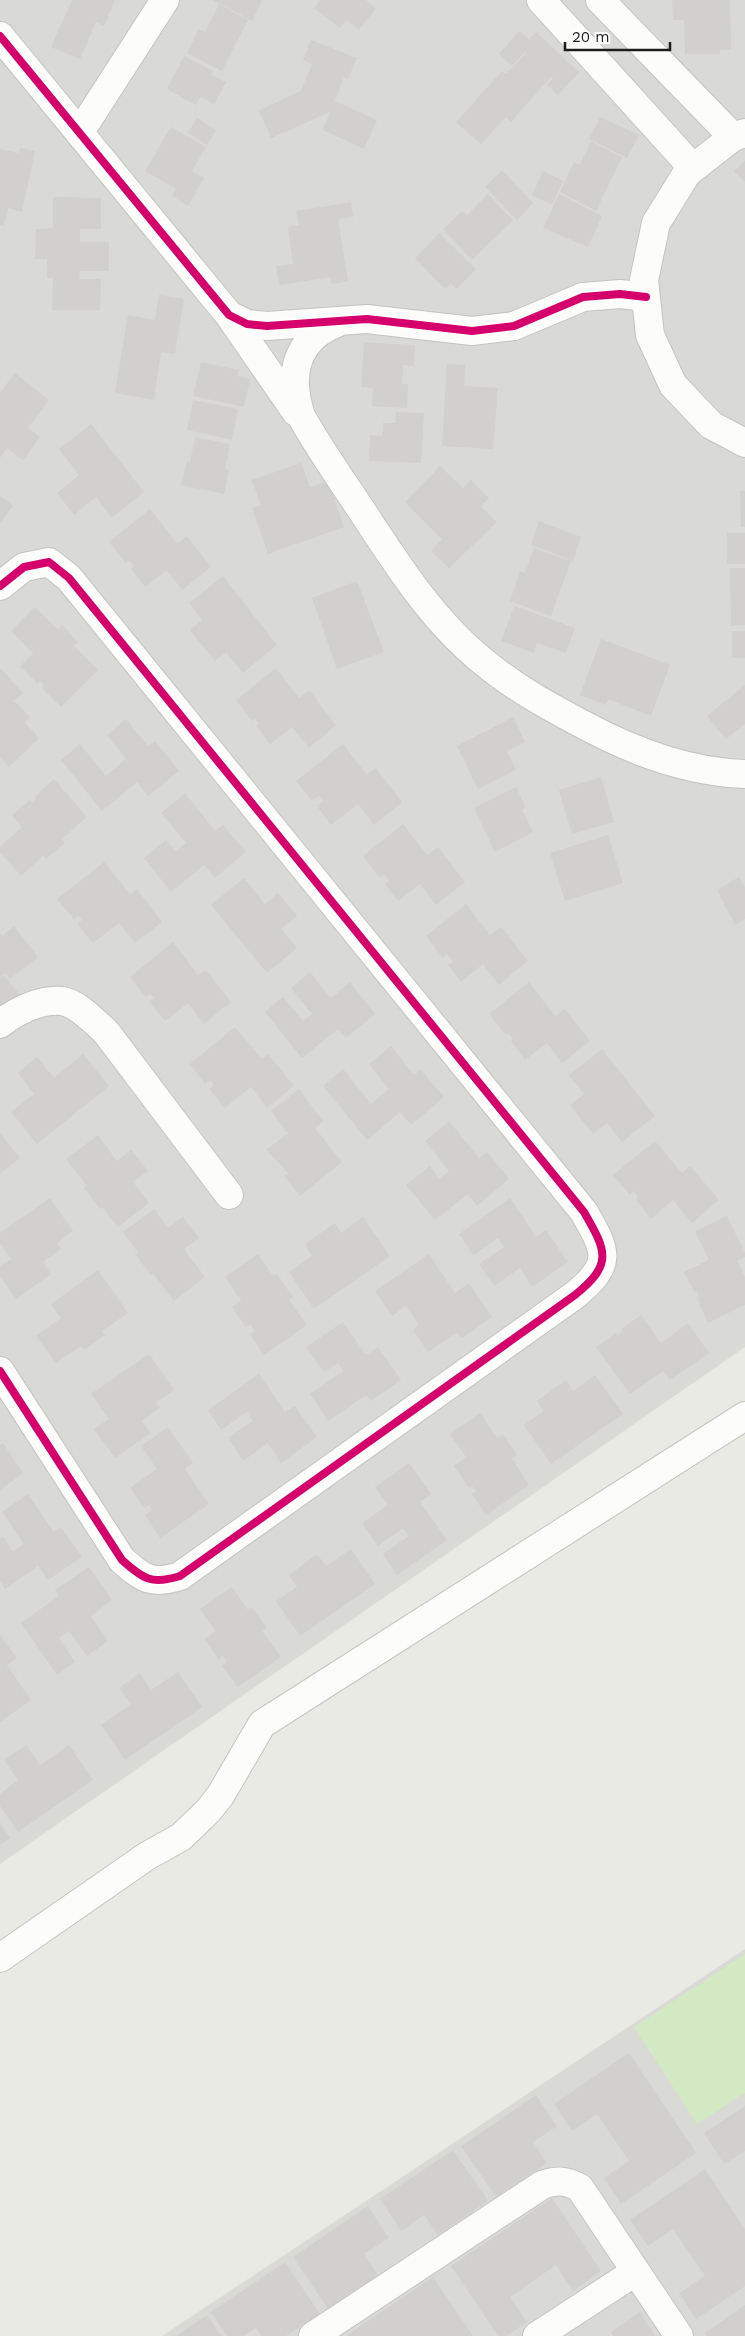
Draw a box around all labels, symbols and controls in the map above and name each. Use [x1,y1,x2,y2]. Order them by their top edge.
scale bar [565,20,670,52]
text: 20 m [572,28,610,46]

